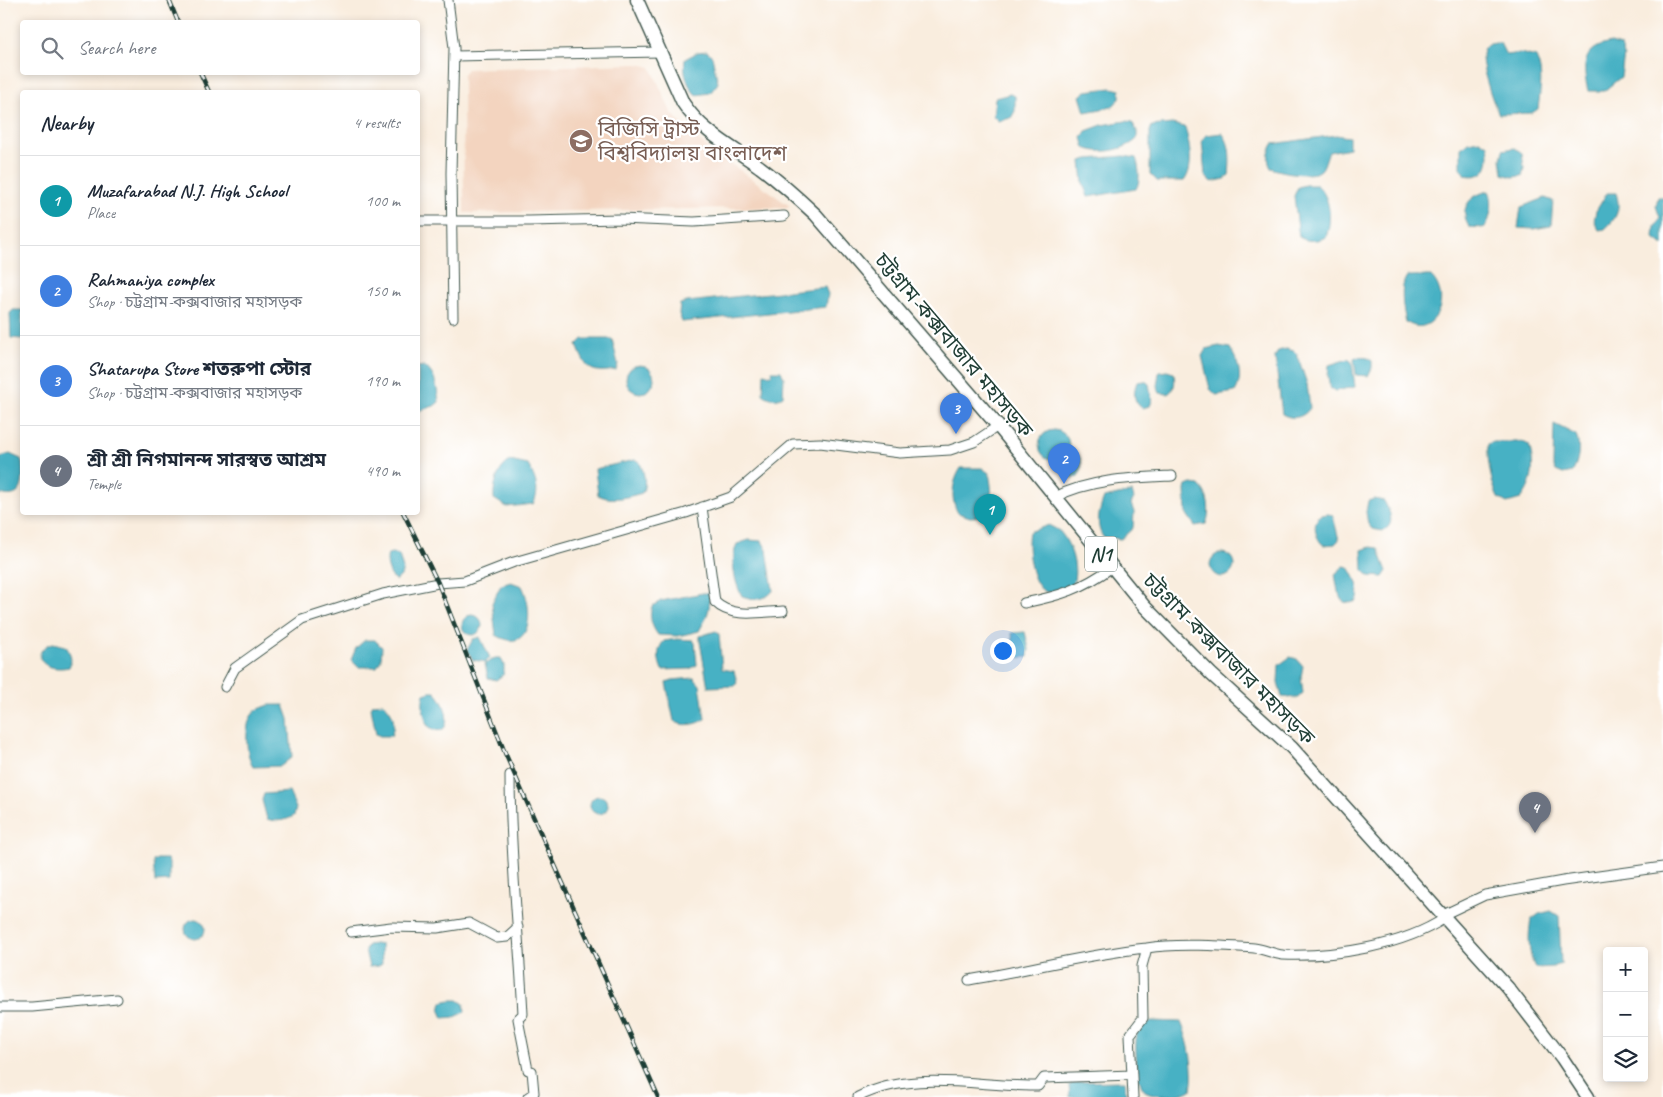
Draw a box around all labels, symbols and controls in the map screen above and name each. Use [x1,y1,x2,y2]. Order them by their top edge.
search box [20,20,420,75]
icon: search [38,34,66,62]
text: Search here [78,36,155,60]
text: Nearby [40,110,93,136]
text: 4 results [353,113,400,133]
place label: বিজিসি ট্রাস্ট বিশ্ববিদ্যালয় বাংলাদেশ [597,116,787,166]
school or university icon: বিজিসি ট্রাস্ট বিশ্ববিদ্যালয় বাংলাদেশ [568,128,594,154]
text: Muzafarabad N.J. High School [87,179,287,203]
text: 1 [52,191,60,211]
text: 100 m [366,191,400,211]
text: Place [87,203,115,223]
street label: চট্টগ্রাম-কক্সবাজার মহাসড়ক [869,247,1039,443]
text: Rahmaniya complex [87,268,214,292]
text: 2 [52,281,60,301]
text: 150 m [366,281,400,301]
text: Shop · চট্টগ্রাম-কক্সবাজার মহাসড়ক [87,292,302,312]
text: Shatarupa Store শতরুপা স্টোর [87,357,311,381]
text: 3 [52,371,60,391]
text: 190 m [366,371,400,391]
text: Shop · চট্টগ্রাম-কক্সবাজার মহাসড়ক [87,383,302,403]
pin: 3 [940,393,972,434]
pin: 2 [1048,443,1080,484]
text: শ্রী শ্রী নিগমানন্দ সারস্বত আশ্রম [87,448,326,472]
text: 4 [52,461,60,481]
text: 490 m [366,461,400,481]
text: Temple [87,474,121,494]
pin: 1 [974,494,1006,535]
road number: N1 [1085,536,1117,572]
street label: চট্টগ্রাম-কক্সবাজার মহাসড়ক [1137,567,1321,751]
your location [990,638,1016,664]
pin: 4 [1519,792,1551,833]
map controls [1603,947,1648,1082]
button: + [1603,947,1648,992]
button: − [1603,992,1648,1037]
button: layers [1603,1037,1648,1082]

